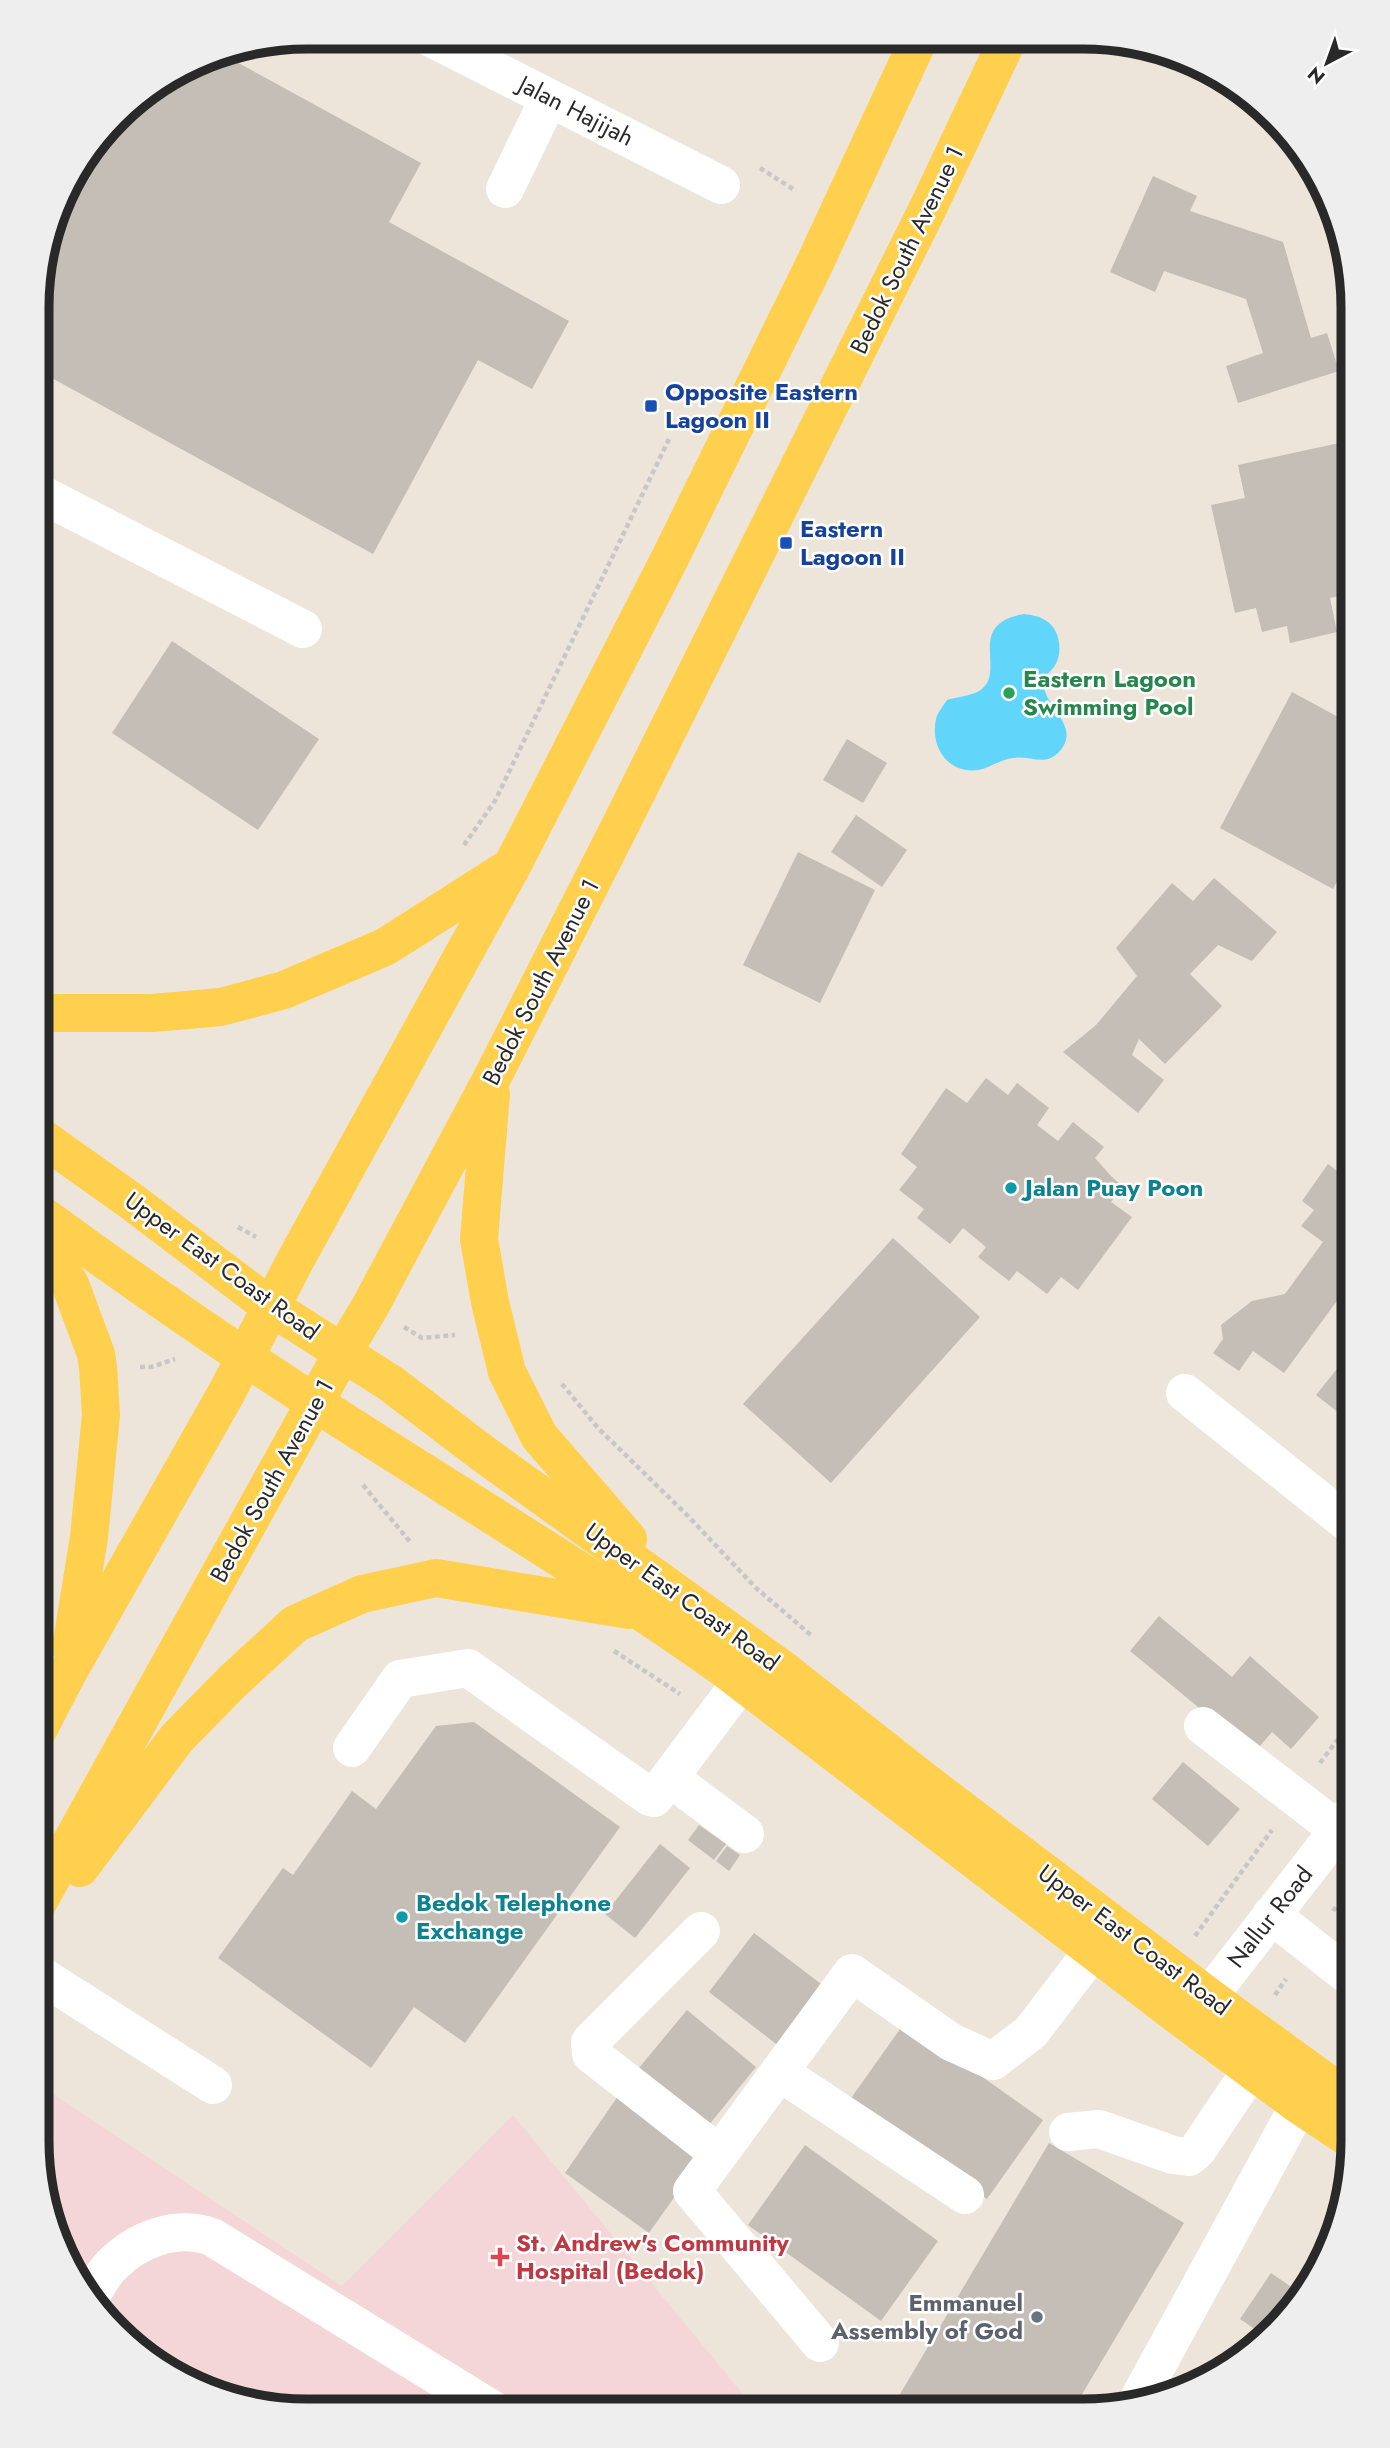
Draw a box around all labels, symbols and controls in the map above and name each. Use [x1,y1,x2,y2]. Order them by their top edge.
north arrow [1292,28,1362,98]
text: N [1302,60,1331,91]
street label: Jalan Hajijah [510,65,640,155]
street label: Bedok South Avenue 1 [841,140,972,360]
place label: Opposite Eastern Lagoon II [665,374,858,437]
marker: Opposite Eastern Lagoon II [643,398,659,414]
place label: Eastern Lagoon II [800,511,905,574]
marker: Eastern Lagoon II [778,535,794,551]
place label: Eastern Lagoon Swimming Pool [1023,661,1196,724]
marker: Eastern Lagoon Swimming Pool [1001,685,1017,701]
street label: Bedok South Avenue 1 [473,872,608,1091]
place label: Jalan Puay Poon [1021,1170,1203,1205]
marker: Jalan Puay Poon [1003,1180,1019,1196]
street label: Upper East Coast Road [118,1183,327,1348]
street label: Bedok South Avenue 1 [201,1373,342,1589]
street label: Upper East Coast Road [578,1514,787,1679]
street label: Upper East Coast Road [1031,1855,1238,2024]
street label: Nallur Road [1219,1858,1321,1975]
place label: Bedok Telephone Exchange [416,1885,611,1948]
marker: Bedok Telephone Exchange [394,1909,410,1925]
place label: St. Andrew's Community Hospital (Bedok) [516,2225,789,2288]
marker: St. Andrew's Community Hospital (Bedok) [490,2247,510,2267]
place label: Emmanuel Assembly of God [830,2285,1023,2348]
marker: Emmanuel Assembly of God [1029,2309,1045,2325]

